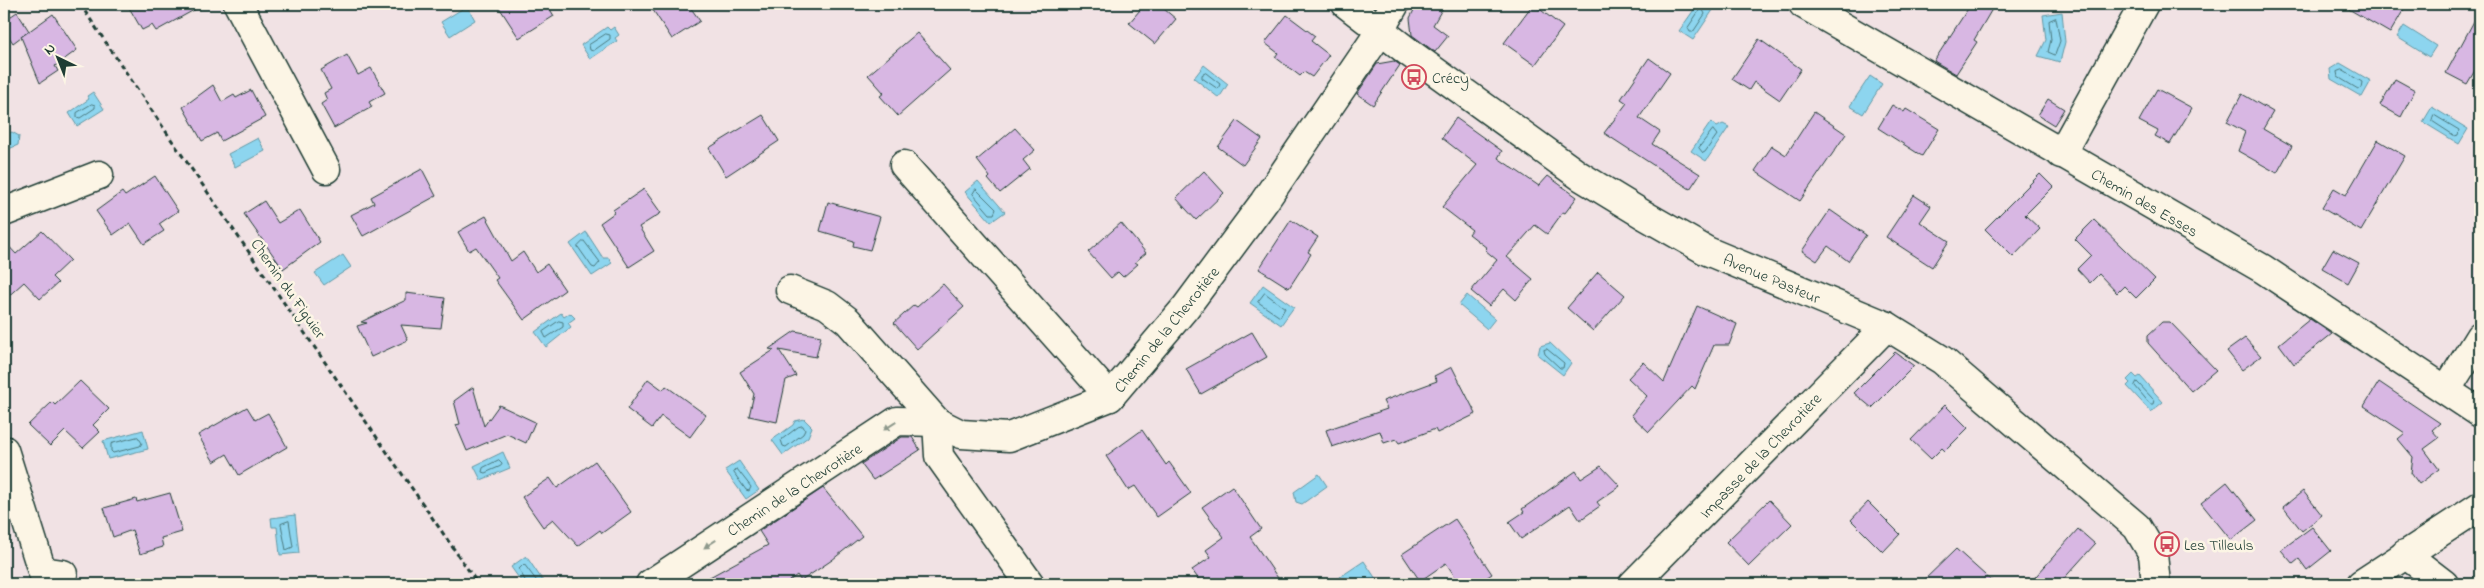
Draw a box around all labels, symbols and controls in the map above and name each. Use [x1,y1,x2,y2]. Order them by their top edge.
north arrow [32,32,82,82]
text: N [40,39,61,60]
bus stop icon: Crécy [1401,64,1427,90]
place label: Crécy [1432,67,1469,91]
street label: Chemin des Esses [2086,163,2202,244]
street label: Chemin du Figuier [244,234,331,344]
street label: Avenue Pasteur [1719,249,1824,311]
street label: Chemin de la Chevrotière [1109,261,1227,399]
street label: Impasse de la Chevrotière [1695,387,1829,525]
one-way arrow [883,422,897,431]
street label: Chemin de la Chevrotière [723,437,868,543]
bus stop icon: Les Tilleuls [2154,531,2180,557]
place label: Les Tilleuls [2184,534,2254,558]
one-way arrow [703,539,717,549]

